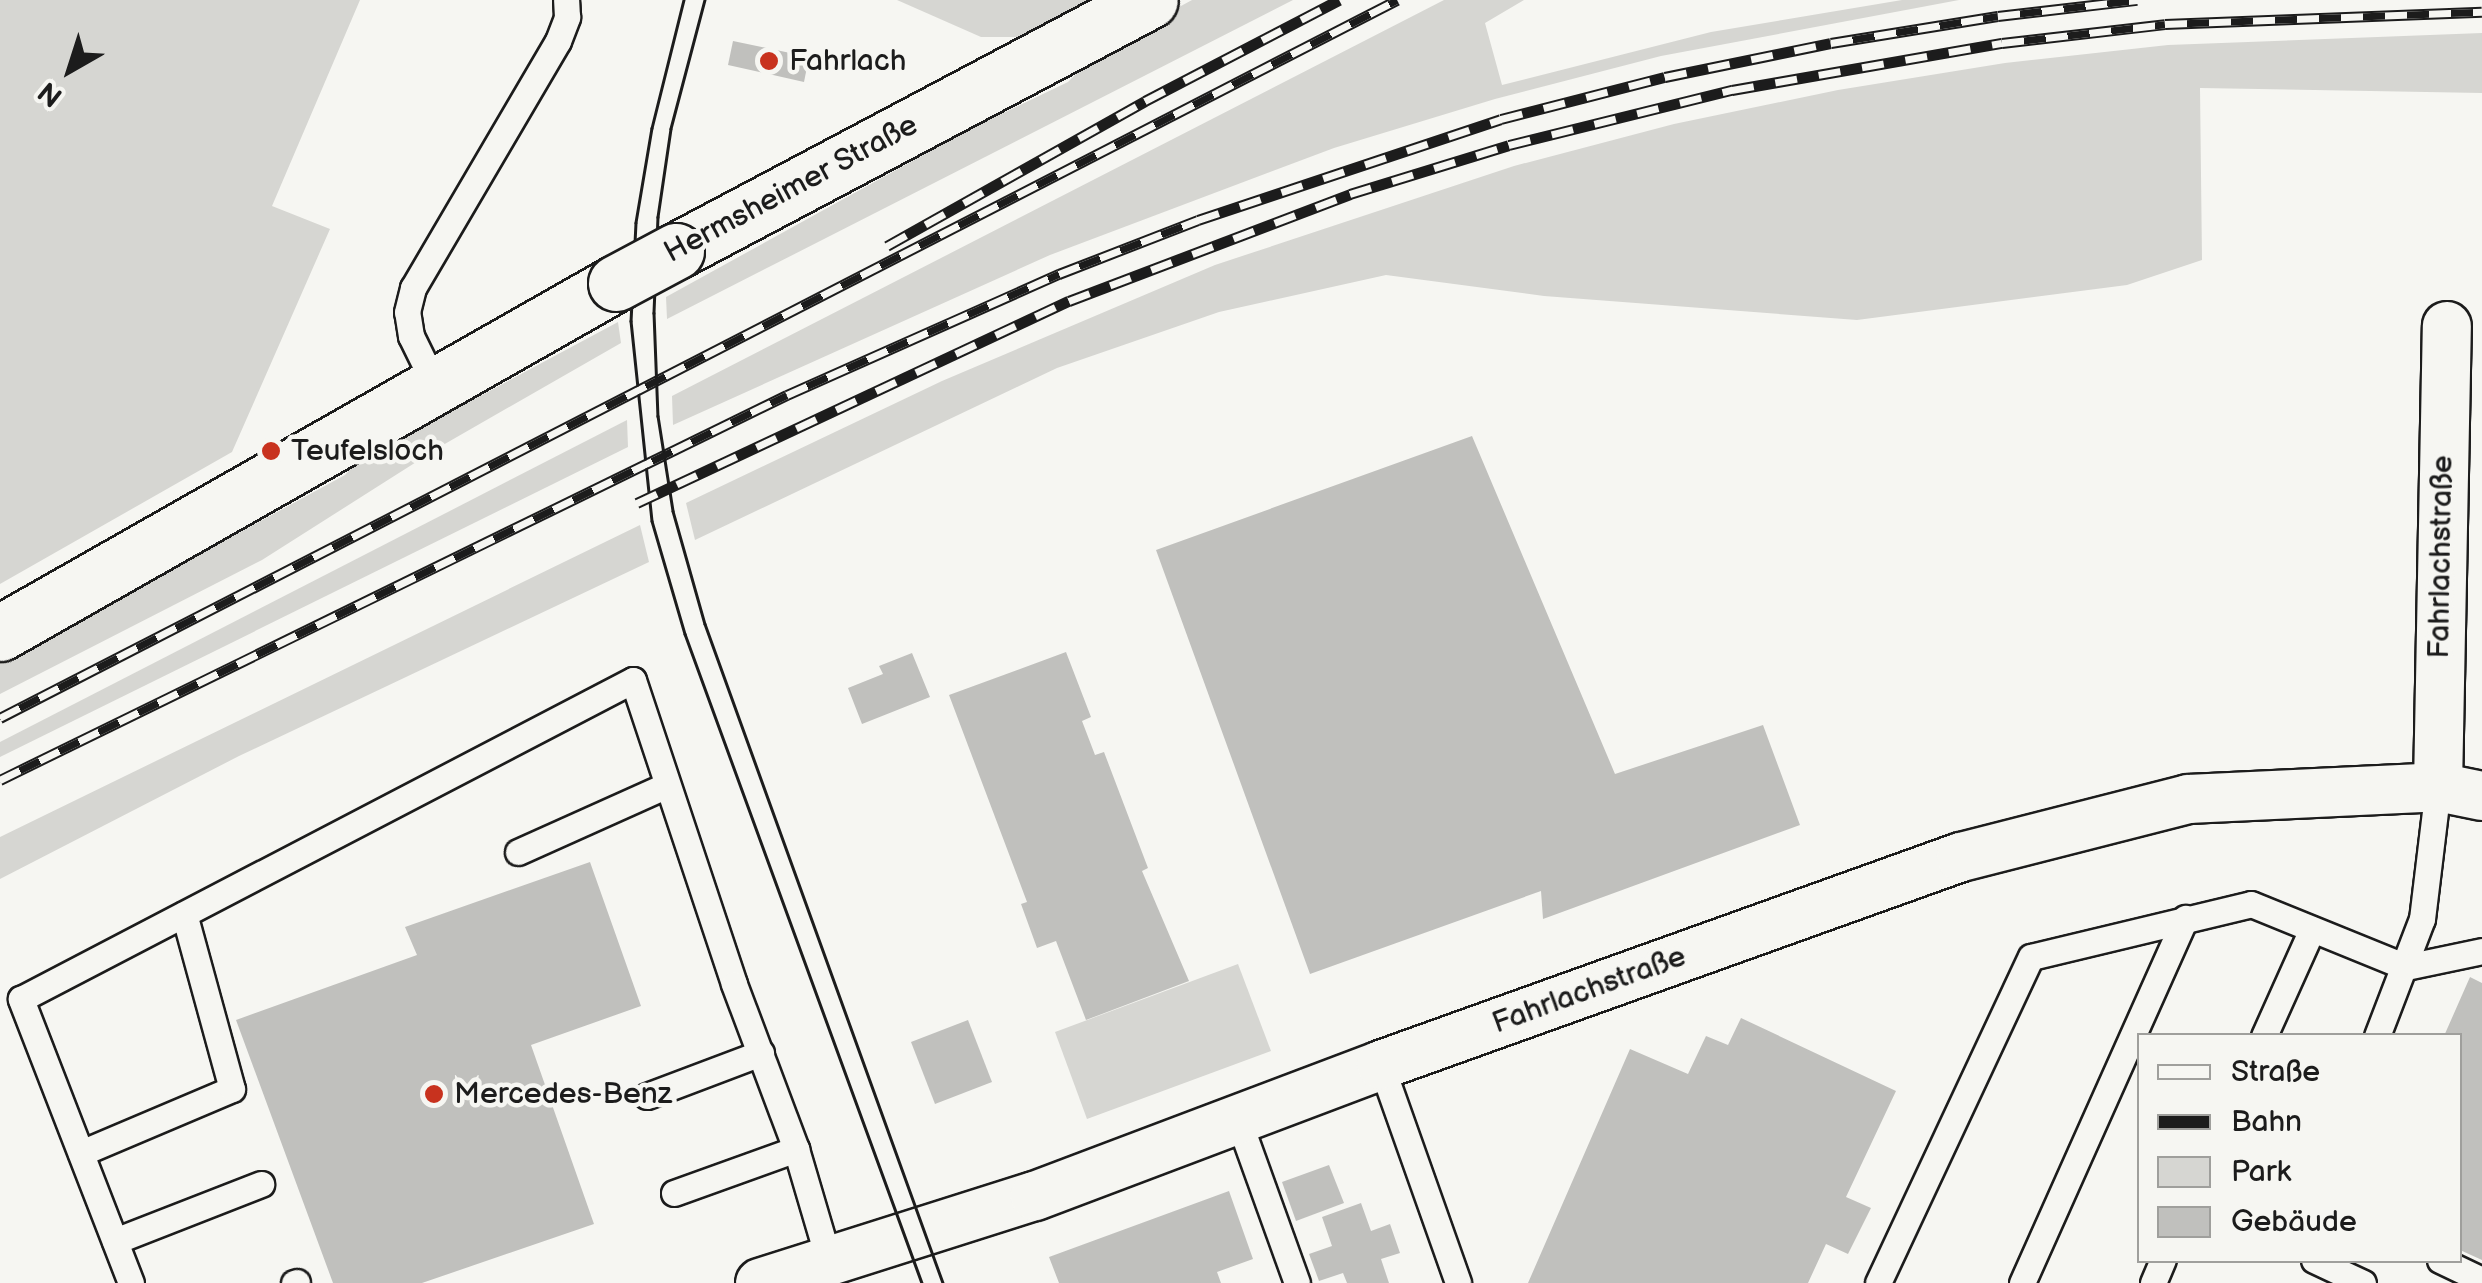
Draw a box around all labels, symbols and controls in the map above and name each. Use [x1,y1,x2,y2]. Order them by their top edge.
north arrow [20,20,120,120]
place label: Fahrlach [789,43,906,79]
marker: Fahrlach [758,50,780,72]
text: N [32,74,69,113]
street label: Hermsheimer Straße [658,107,924,271]
place label: Teufelsloch [291,433,444,469]
marker: Teufelsloch [260,440,282,462]
street label: Fahrlachstraße [2421,455,2461,659]
street label: Fahrlachstraße [1487,938,1691,1042]
legend [2137,1033,2462,1263]
text: Straße [2231,1054,2320,1090]
place label: Mercedes-Benz [454,1076,672,1112]
marker: Mercedes-Benz [423,1083,445,1105]
text: Bahn [2231,1104,2302,1140]
text: Park [2231,1154,2291,1190]
text: Gebäude [2231,1204,2357,1240]

